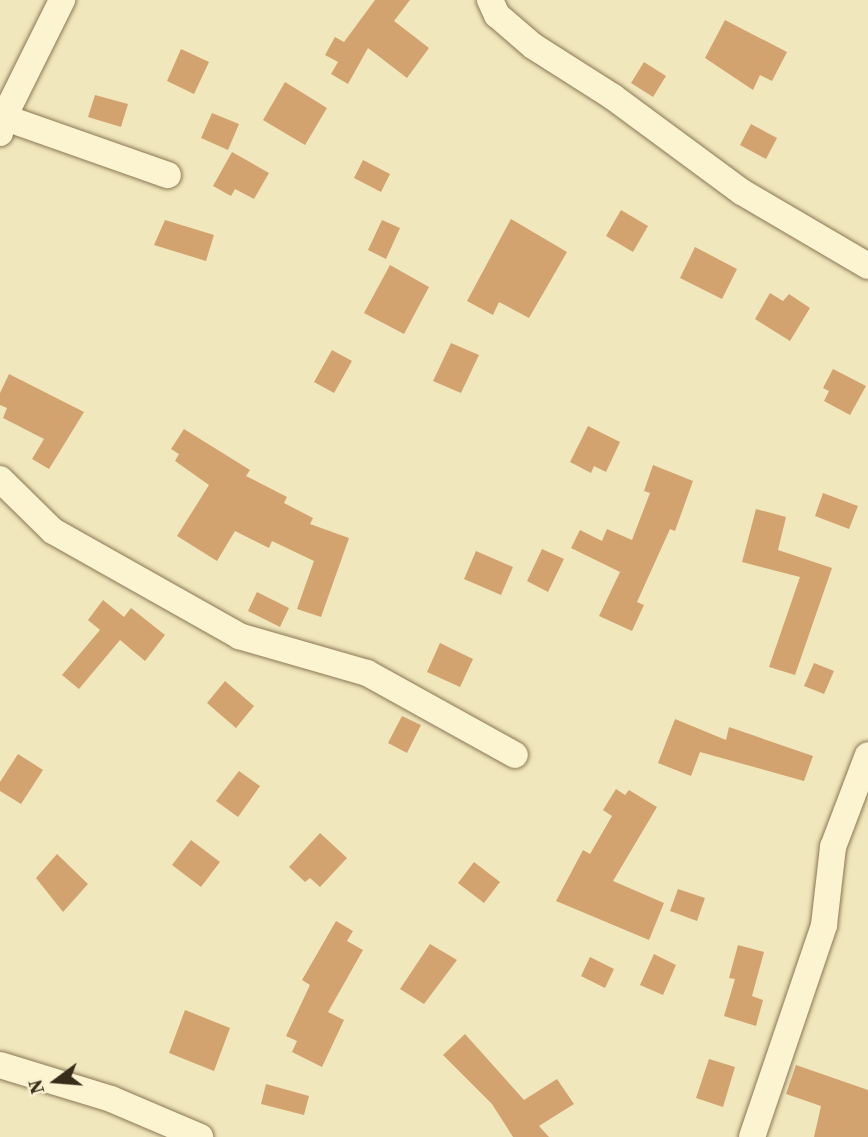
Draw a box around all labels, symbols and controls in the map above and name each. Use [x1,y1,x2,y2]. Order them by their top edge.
north arrow [21,1046,91,1116]
text: N [21,1077,50,1097]

